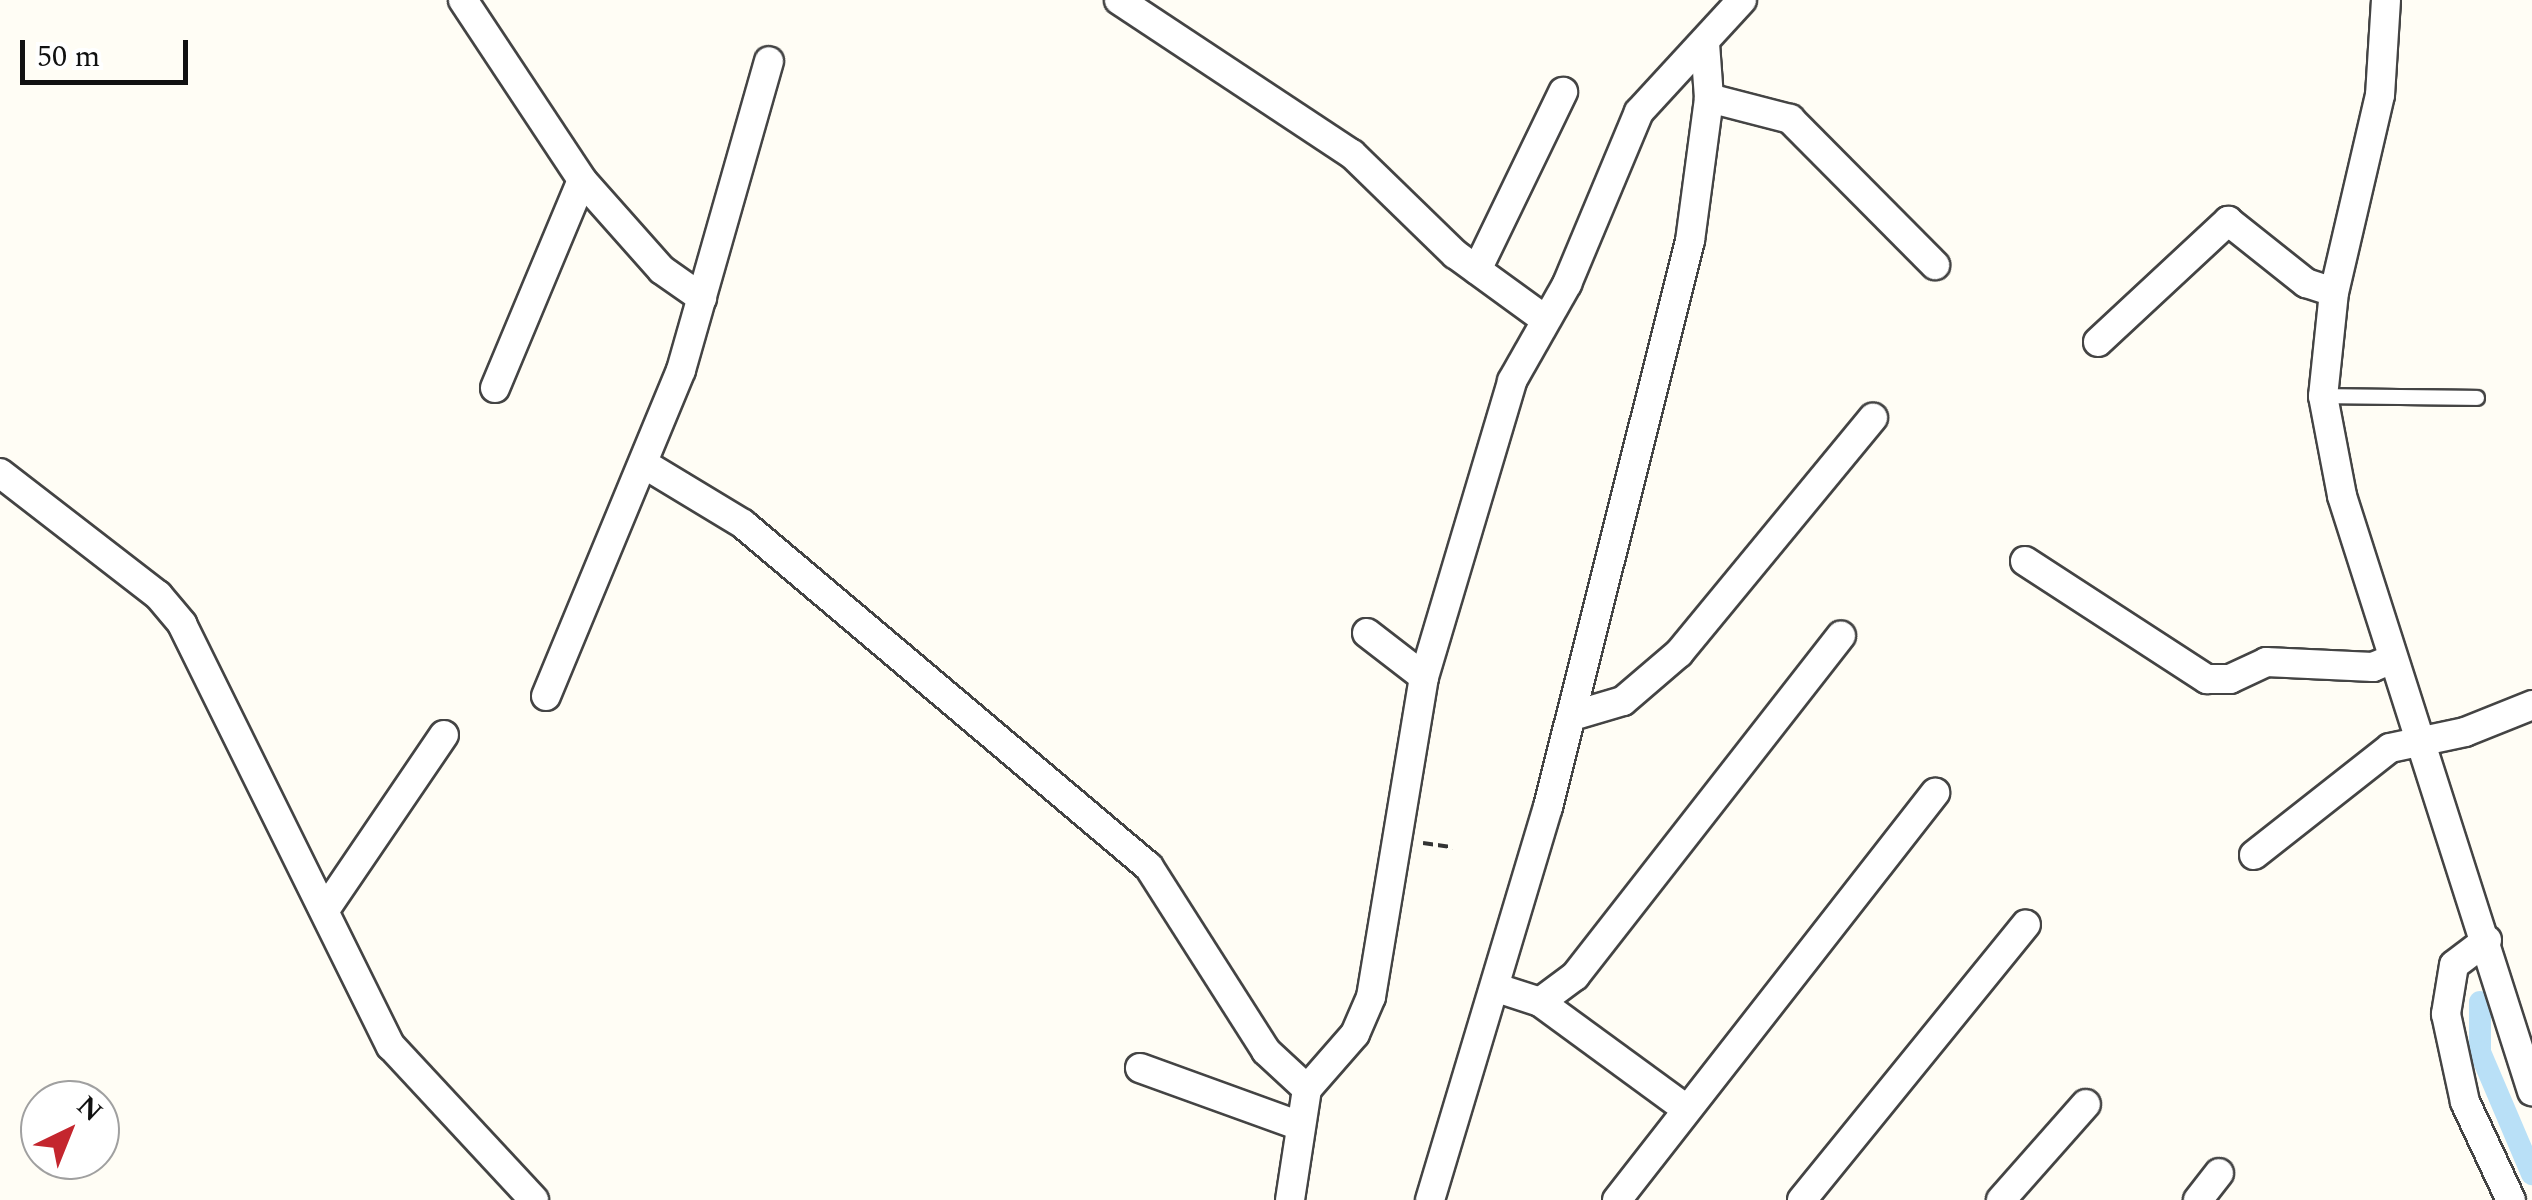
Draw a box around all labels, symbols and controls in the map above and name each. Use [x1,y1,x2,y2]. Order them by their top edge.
scale bar [25,20,192,82]
text: 50 m [37,34,100,80]
north arrow [20,1080,120,1180]
text: N [66,1086,112,1133]

